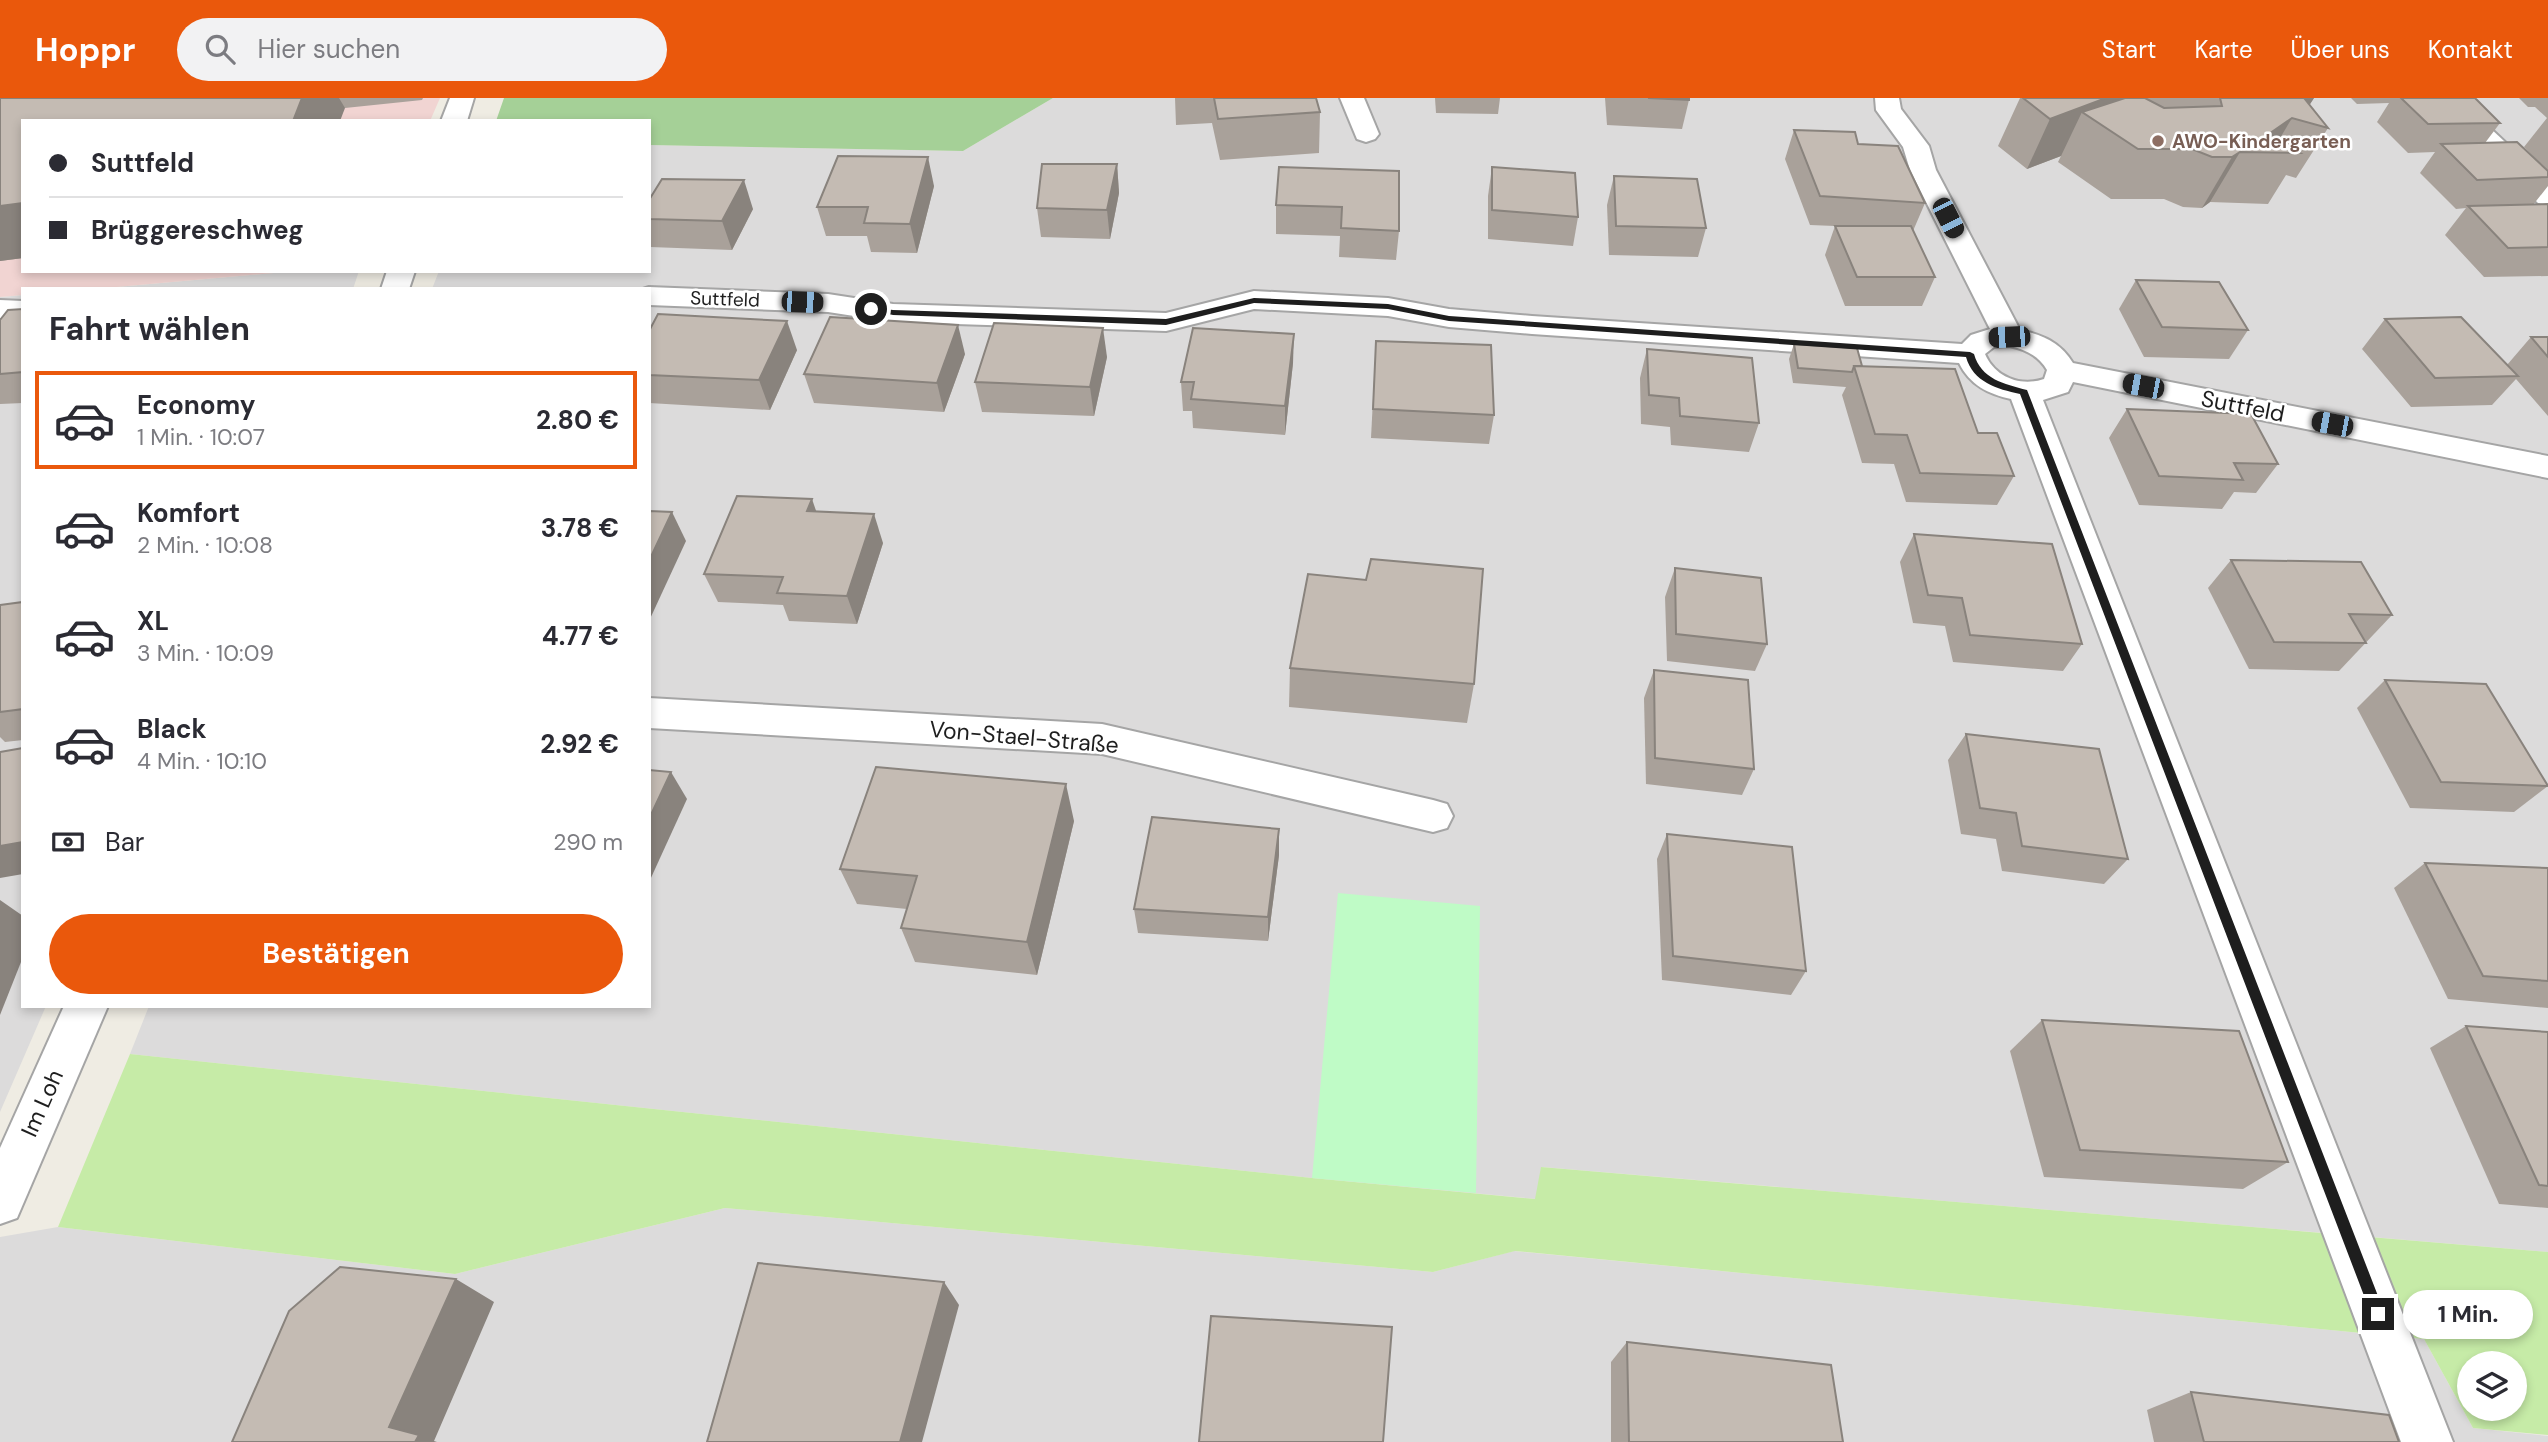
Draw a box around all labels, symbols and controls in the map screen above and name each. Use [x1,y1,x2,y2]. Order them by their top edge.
search box [177,18,667,81]
text: Hoppr [35,28,135,71]
icon: search [201,30,239,68]
text: Hier suchen [257,32,400,66]
text: Start [2102,34,2156,65]
text: Karte [2194,34,2253,65]
text: Über uns [2291,34,2390,65]
text: Kontakt [2428,34,2513,65]
place label: AWO-Kindergarten [2172,129,2351,154]
marker: AWO-Kindergarten [2150,133,2166,149]
text: Suttfeld [91,146,194,180]
car [1930,195,1967,241]
text: Brüggereschweg [91,213,304,247]
street label: Suttfeld [690,285,760,313]
car [781,291,824,313]
route start [855,293,887,325]
text: Fahrt wählen [49,308,250,350]
car [1988,326,2031,348]
car [2121,372,2166,400]
street label: Suttfeld [2199,383,2287,429]
text: Economy [137,388,255,422]
icon: car [53,389,116,452]
text: 2.80 € [536,403,619,437]
car [2310,410,2355,438]
text: 1 Min. · 10:07 [137,422,265,452]
text: Komfort [137,496,240,530]
icon: car [53,497,116,560]
text: 3.78 € [541,511,619,545]
text: 2 Min. · 10:08 [137,530,273,560]
text: XL [137,604,169,638]
icon: car [53,605,116,668]
text: 4.77 € [542,619,619,653]
text: 3 Min. · 10:09 [137,638,274,668]
text: Black [137,712,207,746]
icon: car [53,713,116,776]
street label: Von-Stael-Straße [928,714,1120,760]
text: 2.92 € [540,727,619,761]
text: 4 Min. · 10:10 [137,746,267,776]
icon: cash [49,823,87,861]
text: Bar [105,825,144,859]
text: 290 m [553,827,623,857]
button: Bestätigen [49,914,623,994]
street label: Im Loh [14,1065,70,1141]
callout: 1 Min. [2402,1290,2532,1338]
route end [2362,1298,2394,1330]
text: 1 Min. [2438,1299,2498,1329]
map controls [2457,1351,2527,1421]
button: layers [2457,1351,2527,1421]

